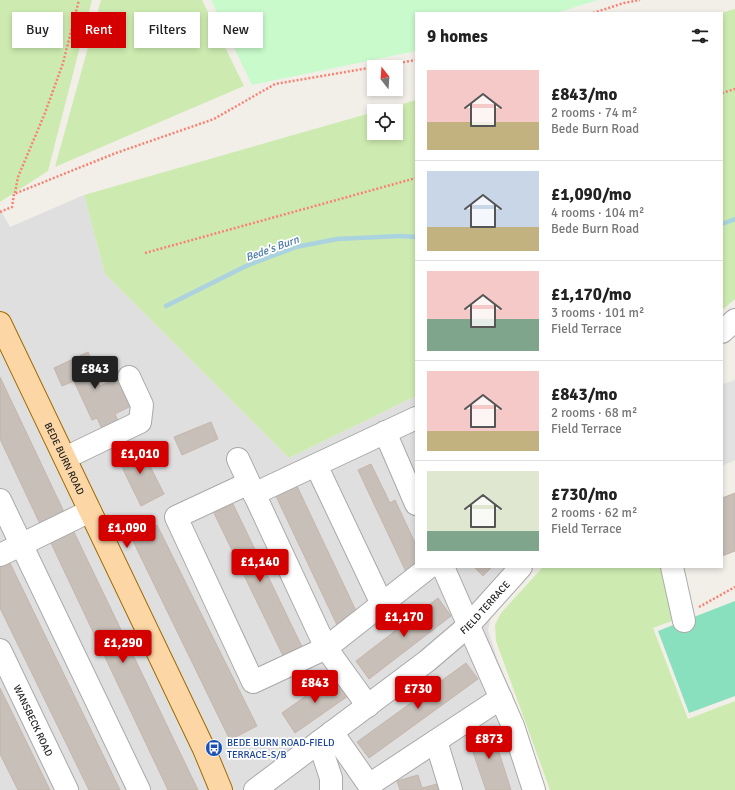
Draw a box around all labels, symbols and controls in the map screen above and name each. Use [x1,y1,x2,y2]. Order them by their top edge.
chip: Buy [12,12,63,48]
chip: Rent [71,12,126,48]
chip: Filters [134,12,200,48]
chip: New [208,12,263,48]
icon: filters [689,25,711,47]
text: 9 homes [427,26,488,47]
north arrow [367,60,403,96]
map controls [367,60,403,140]
text: £843/mo [551,84,617,105]
icon: home [459,86,507,134]
button: locate [367,104,403,140]
text: 2 rooms · 74 m² [551,105,637,121]
text: Bede Burn Road [551,121,639,137]
text: £1,090/mo [551,184,631,205]
icon: home [459,187,507,235]
text: 4 rooms · 104 m² [551,205,644,221]
text: Bede Burn Road [551,221,639,237]
water label: Bede's Burn [244,232,302,264]
text: £1,170/mo [551,284,631,305]
icon: home [459,287,507,335]
text: 3 rooms · 101 m² [551,305,644,321]
text: Field Terrace [551,321,622,337]
pin: £843 [71,356,119,390]
text: £843 [81,361,109,377]
text: £843/mo [551,384,617,405]
icon: home [459,387,507,435]
text: 2 rooms · 68 m² [551,405,637,421]
street label: BEDE BURN ROAD [41,421,86,497]
text: Field Terrace [551,421,622,437]
pin: £1,010 [107,441,173,475]
text: £1,010 [121,446,159,462]
text: £730/mo [551,484,617,505]
icon: home [459,487,507,535]
text: 2 rooms · 62 m² [551,505,637,521]
pin: £1,090 [94,515,160,549]
text: £1,090 [108,520,146,536]
text: Field Terrace [551,521,622,537]
pin: £1,140 [227,549,293,583]
text: £1,140 [241,554,279,570]
street label: FIELD TERRACE [458,578,513,637]
pin: £1,170 [371,604,437,638]
text: £1,170 [385,609,423,625]
pin: £1,290 [90,630,156,664]
text: £1,290 [104,635,142,651]
pin: £843 [291,670,339,704]
text: £843 [301,675,329,691]
pin: £730 [394,676,442,710]
text: £730 [404,681,432,697]
street label: WANSBECK ROAD [11,683,55,758]
pin: £873 [465,726,513,760]
text: £873 [475,731,503,747]
place label: BEDE BURN ROAD-FIELD TERRACE-S/B [227,737,335,761]
bus stop icon: BEDE BURN ROAD-FIELD TERRACE-S/B [204,738,224,758]

